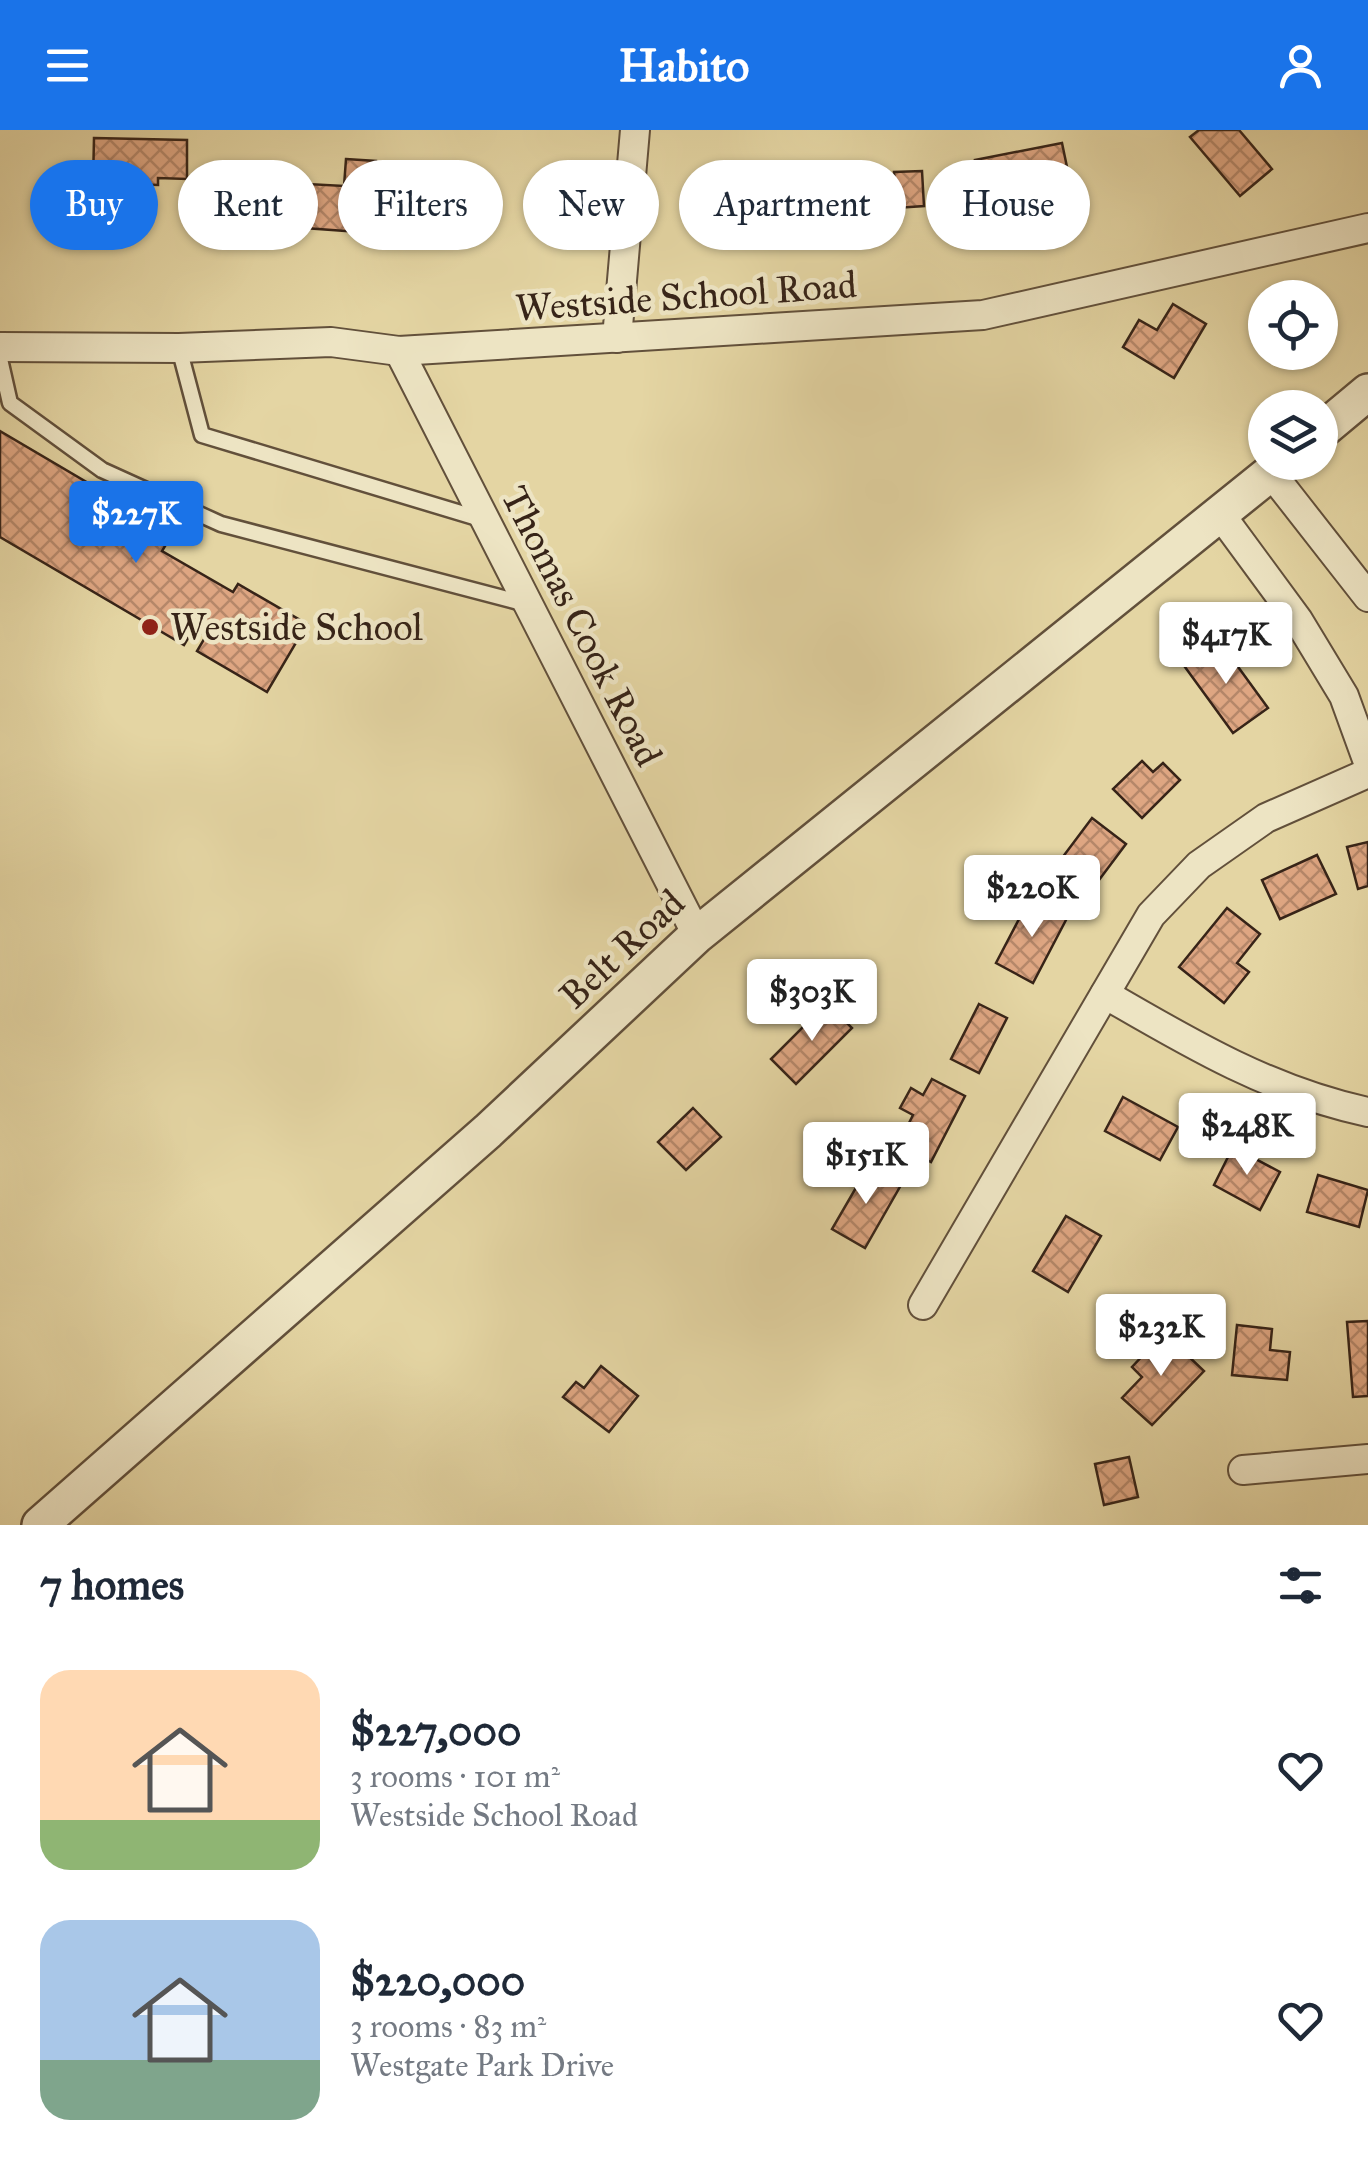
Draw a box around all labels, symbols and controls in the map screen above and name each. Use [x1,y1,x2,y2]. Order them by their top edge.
icon: menu [40,38,95,93]
text: Habito [619,38,749,93]
icon: person [1273,38,1328,93]
chip: Buy [30,160,158,250]
chip: Rent [178,160,318,250]
chip: Filters [338,160,503,250]
chip: New [523,160,659,250]
chip: Apartment [679,160,906,250]
chip: House [926,160,1090,250]
street label: Westside School Road [514,261,858,331]
map controls [1248,280,1338,480]
button: locate [1248,280,1338,370]
button: layers [1248,390,1338,480]
street label: Thomas Cook Road [492,478,672,774]
pin: $227K [66,481,206,566]
text: $227K [91,494,181,533]
pin: $417K [1156,602,1296,687]
place label: Westside School [170,604,423,650]
text: $417K [1181,615,1271,654]
marker: Westside School [139,616,161,638]
pin: $220K [962,855,1102,940]
text: $220K [986,868,1078,907]
street label: Belt Road [550,880,694,1018]
pin: $303K [742,959,882,1044]
text: $303K [769,972,855,1011]
pin: $248K [1177,1093,1317,1178]
text: $248K [1201,1106,1293,1145]
pin: $151K [796,1122,936,1207]
text: $151K [825,1135,907,1174]
pin: $232K [1091,1294,1231,1379]
text: $232K [1118,1307,1204,1346]
icon: filters [1273,1558,1328,1613]
text: 7 homes [40,1559,184,1611]
text: $227,000 [350,1705,521,1757]
icon: home [120,1710,240,1830]
icon: heart [1273,1743,1328,1798]
text: 3 rooms · 101 m² [350,1757,560,1796]
text: Westside School Road [350,1796,638,1835]
text: $220,000 [350,1955,525,2007]
icon: home [120,1960,240,2080]
icon: heart [1273,1993,1328,2048]
text: 3 rooms · 83 m² [350,2007,546,2046]
text: Westgate Park Drive [350,2046,614,2085]

